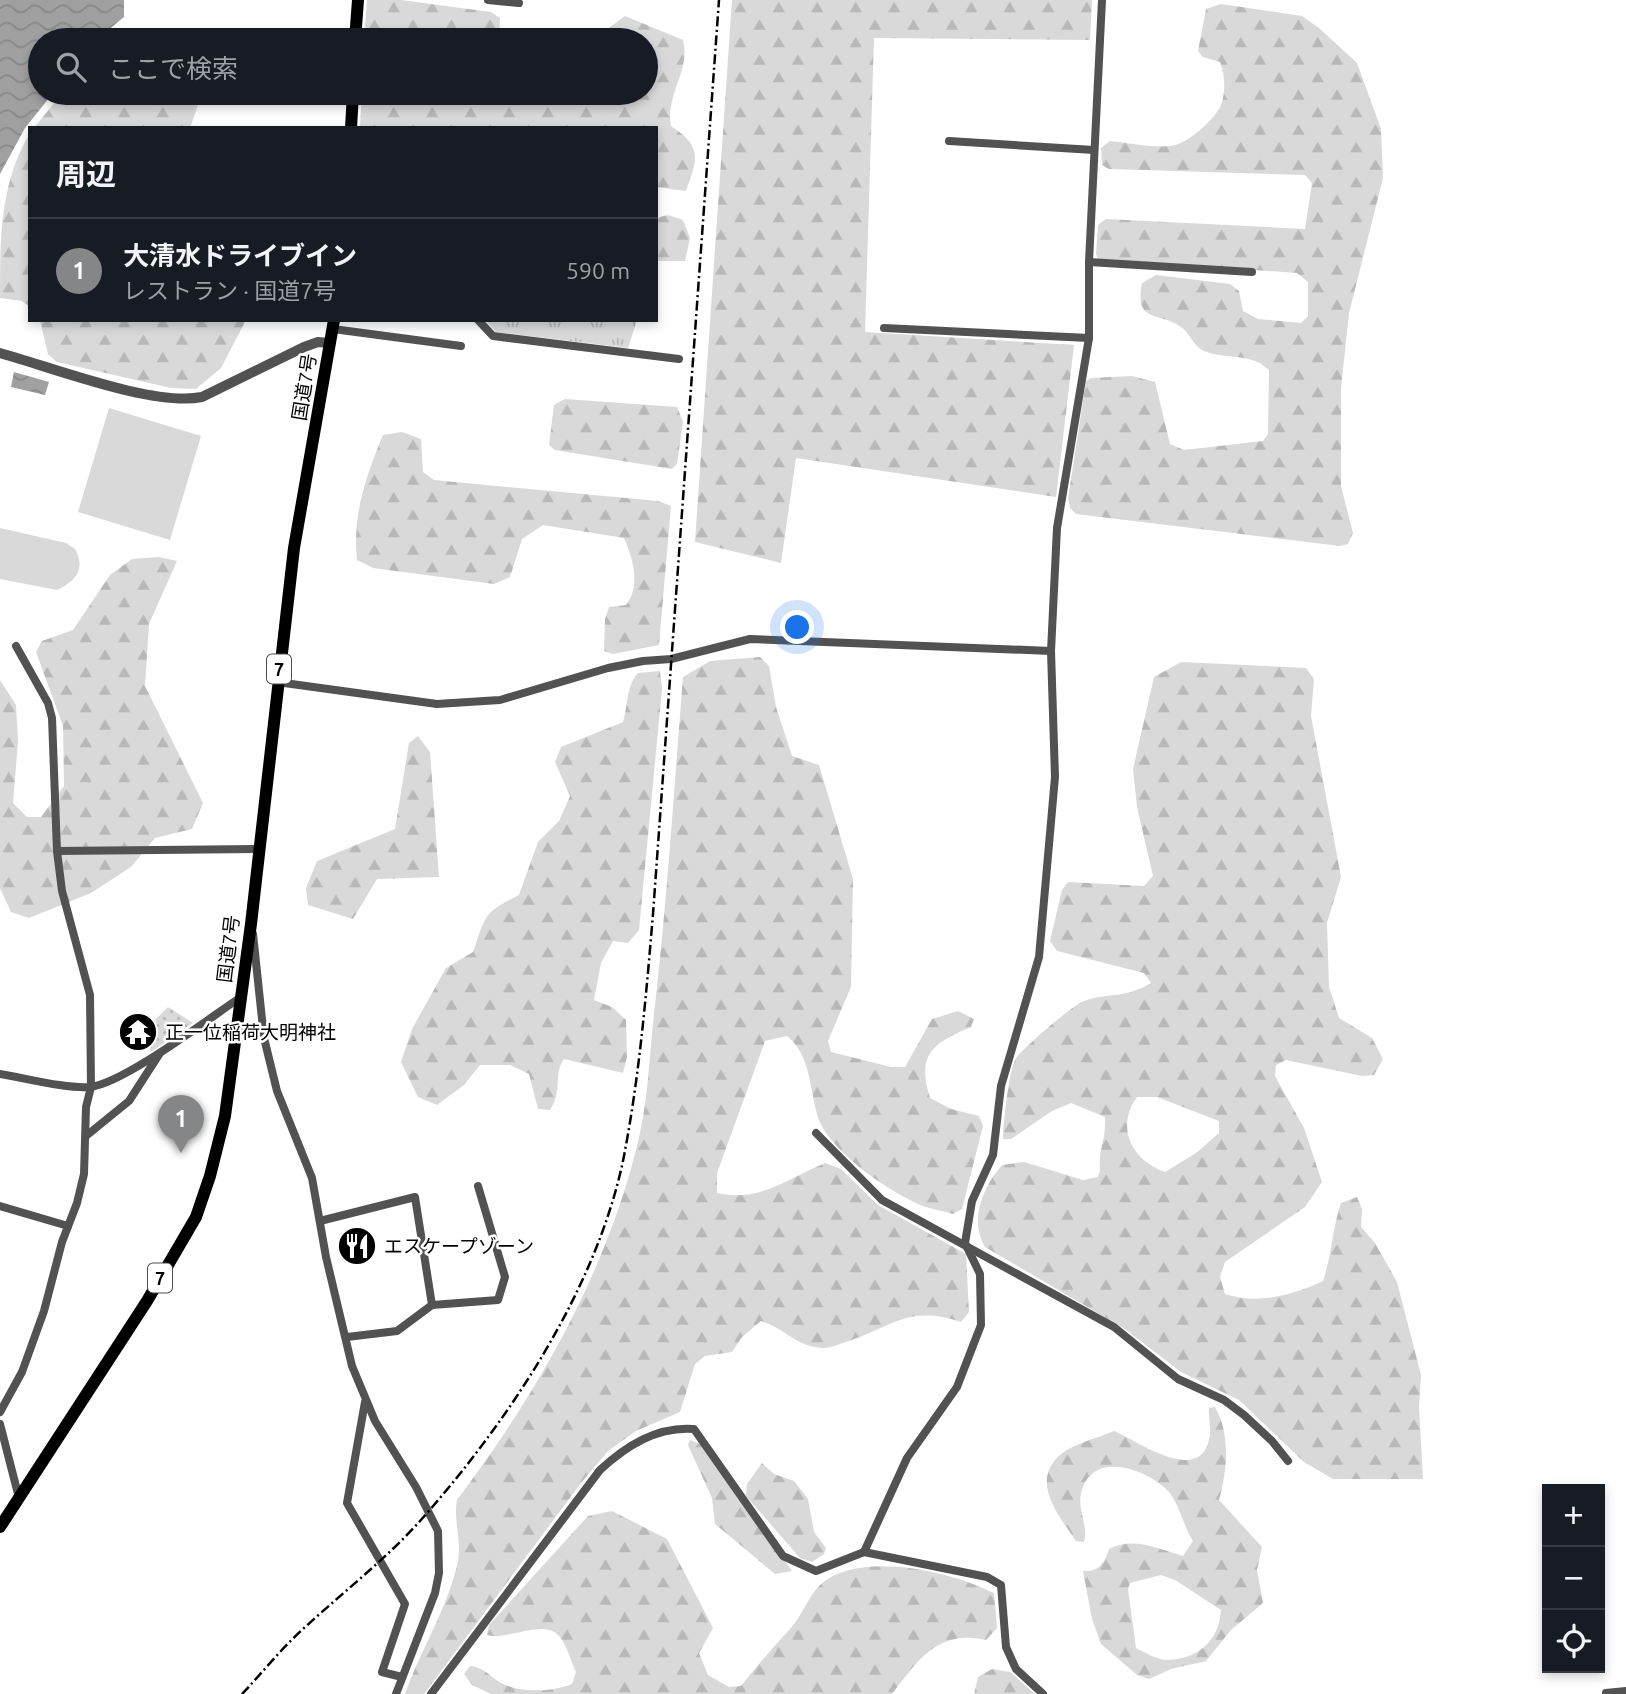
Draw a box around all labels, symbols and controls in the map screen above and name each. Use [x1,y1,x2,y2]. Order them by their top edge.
search box [28,28,658,105]
icon: search [52,48,90,86]
text: ここで検索 [108,54,238,83]
text: 周辺 [56,157,116,191]
text: 大清水ドライブイン [123,241,357,270]
text: 1 [73,258,85,283]
text: 590 m [566,258,630,283]
text: レストラン · 国道7号 [123,278,336,303]
street label: 国道7号 [288,352,320,422]
your location [780,610,814,644]
road number: 7 [267,654,291,684]
street label: 国道7号 [213,914,243,984]
temple icon: 正一位稲荷大明神社 [117,1011,159,1053]
place label: 正一位稲荷大明神社 [165,1021,336,1043]
pin: 1 [158,1095,204,1153]
restaurant icon: エスケープゾーン [336,1225,378,1267]
place label: エスケープゾーン [384,1235,534,1257]
road number: 7 [148,1264,172,1293]
map controls [1542,1484,1605,1673]
button: + [1542,1484,1605,1547]
button: − [1542,1547,1605,1610]
button: locate [1542,1610,1605,1673]

